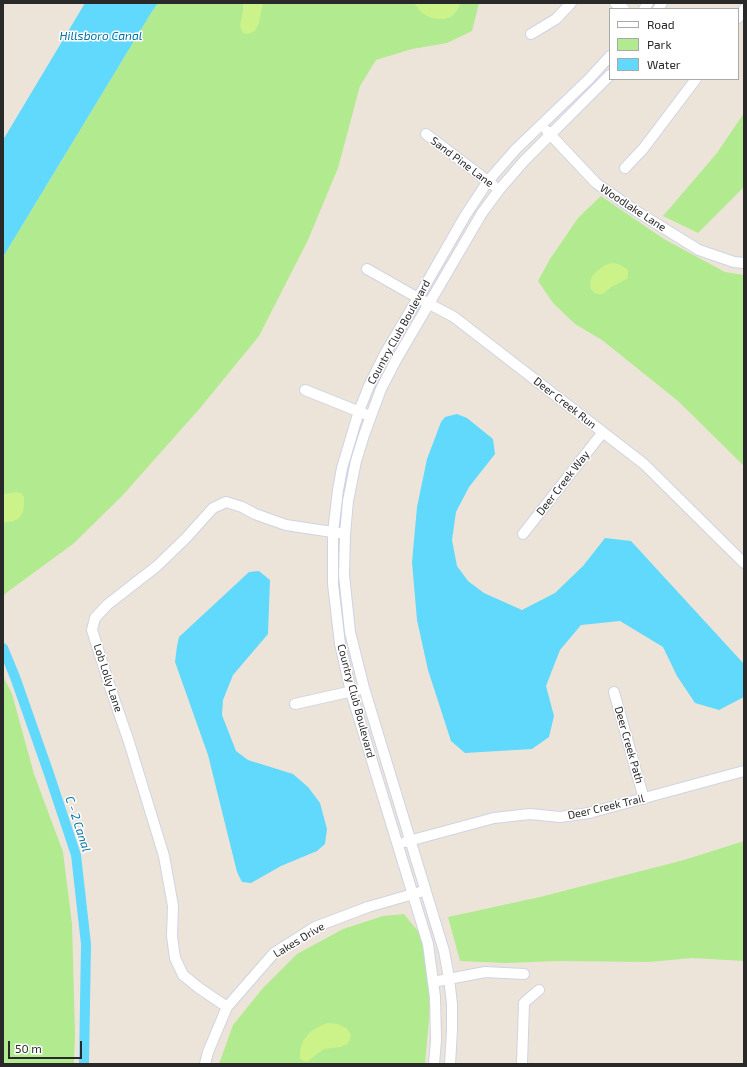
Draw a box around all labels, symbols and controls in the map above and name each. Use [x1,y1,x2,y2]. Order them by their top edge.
legend [609,8,739,80]
text: Road [647,17,675,31]
water label: Hillsboro Canal [60,29,142,43]
text: Park [647,37,672,51]
text: Water [647,57,681,71]
street label: Sand Pine Lane [428,134,496,190]
street label: Woodlake Lane [597,182,669,234]
street label: Country Club Boulevard [365,277,433,387]
street label: Deer Creek Run [531,374,599,432]
street label: Deer Creek Way [534,448,592,518]
street label: Lob Lolly Lane [91,642,125,714]
street label: Country Club Boulevard [334,643,378,759]
street label: Deer Creek Path [612,705,646,785]
street label: Deer Creek Trail [566,792,646,822]
water label: C - 2 Canal [62,794,94,854]
street label: Lakes Drive [271,920,327,960]
scale bar [10,1033,84,1059]
text: 50 m [15,1041,42,1055]

